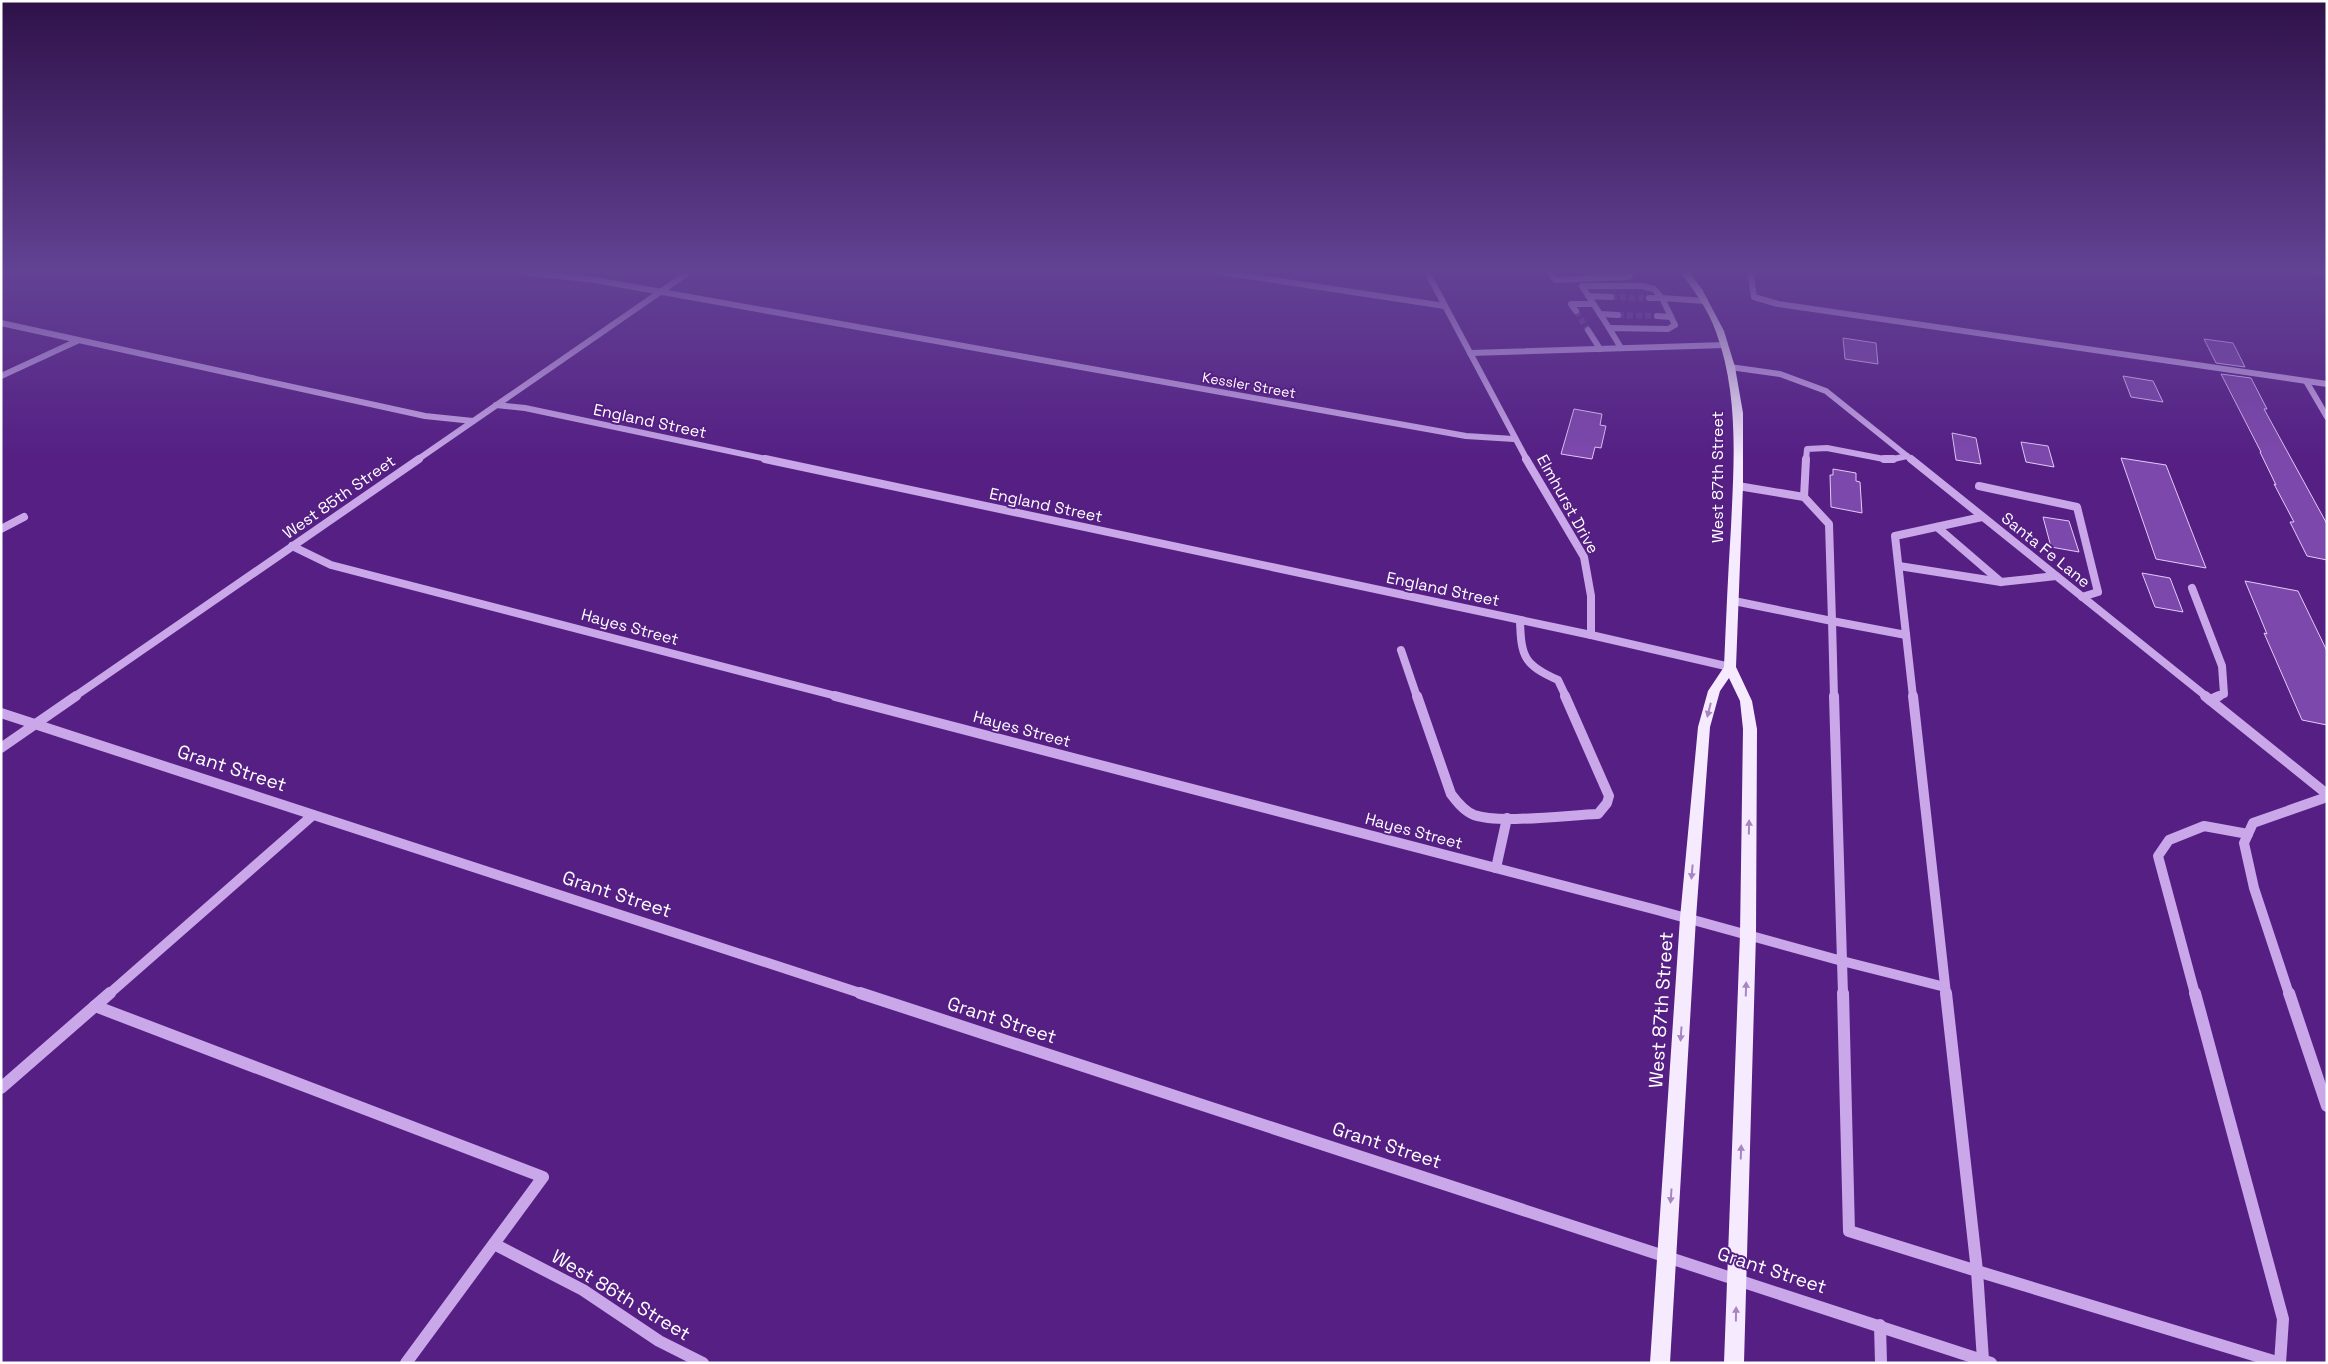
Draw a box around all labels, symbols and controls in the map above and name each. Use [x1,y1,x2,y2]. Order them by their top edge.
street label: Kessler Street [1201,368,1297,402]
street label: England Street [591,399,709,443]
street label: West 87th Street [1707,411,1728,543]
street label: West 85th Street [279,450,399,544]
street label: Elmhurst Drive [1532,451,1604,557]
street label: England Street [987,483,1105,527]
street label: Santa Fe Lane [1997,508,2095,592]
street label: England Street [1384,567,1502,611]
street label: Hayes Street [579,604,681,650]
one-way arrow [1704,703,1712,718]
street label: Hayes Street [971,706,1073,752]
street label: Grant Street [174,739,290,797]
street label: Hayes Street [1363,808,1465,854]
one-way arrow [1745,818,1753,834]
one-way arrow [1688,864,1696,880]
street label: Grant Street [559,865,675,923]
street label: West 87th Street [1643,931,1679,1089]
one-way arrow [1742,981,1750,997]
street label: Grant Street [944,991,1060,1049]
one-way arrow [1677,1026,1685,1042]
street label: Grant Street [1329,1116,1445,1174]
one-way arrow [1737,1143,1745,1159]
one-way arrow [1667,1188,1675,1204]
street label: Grant Street [1714,1241,1830,1299]
street label: West 86th Street [547,1244,695,1346]
one-way arrow [1732,1306,1740,1322]

